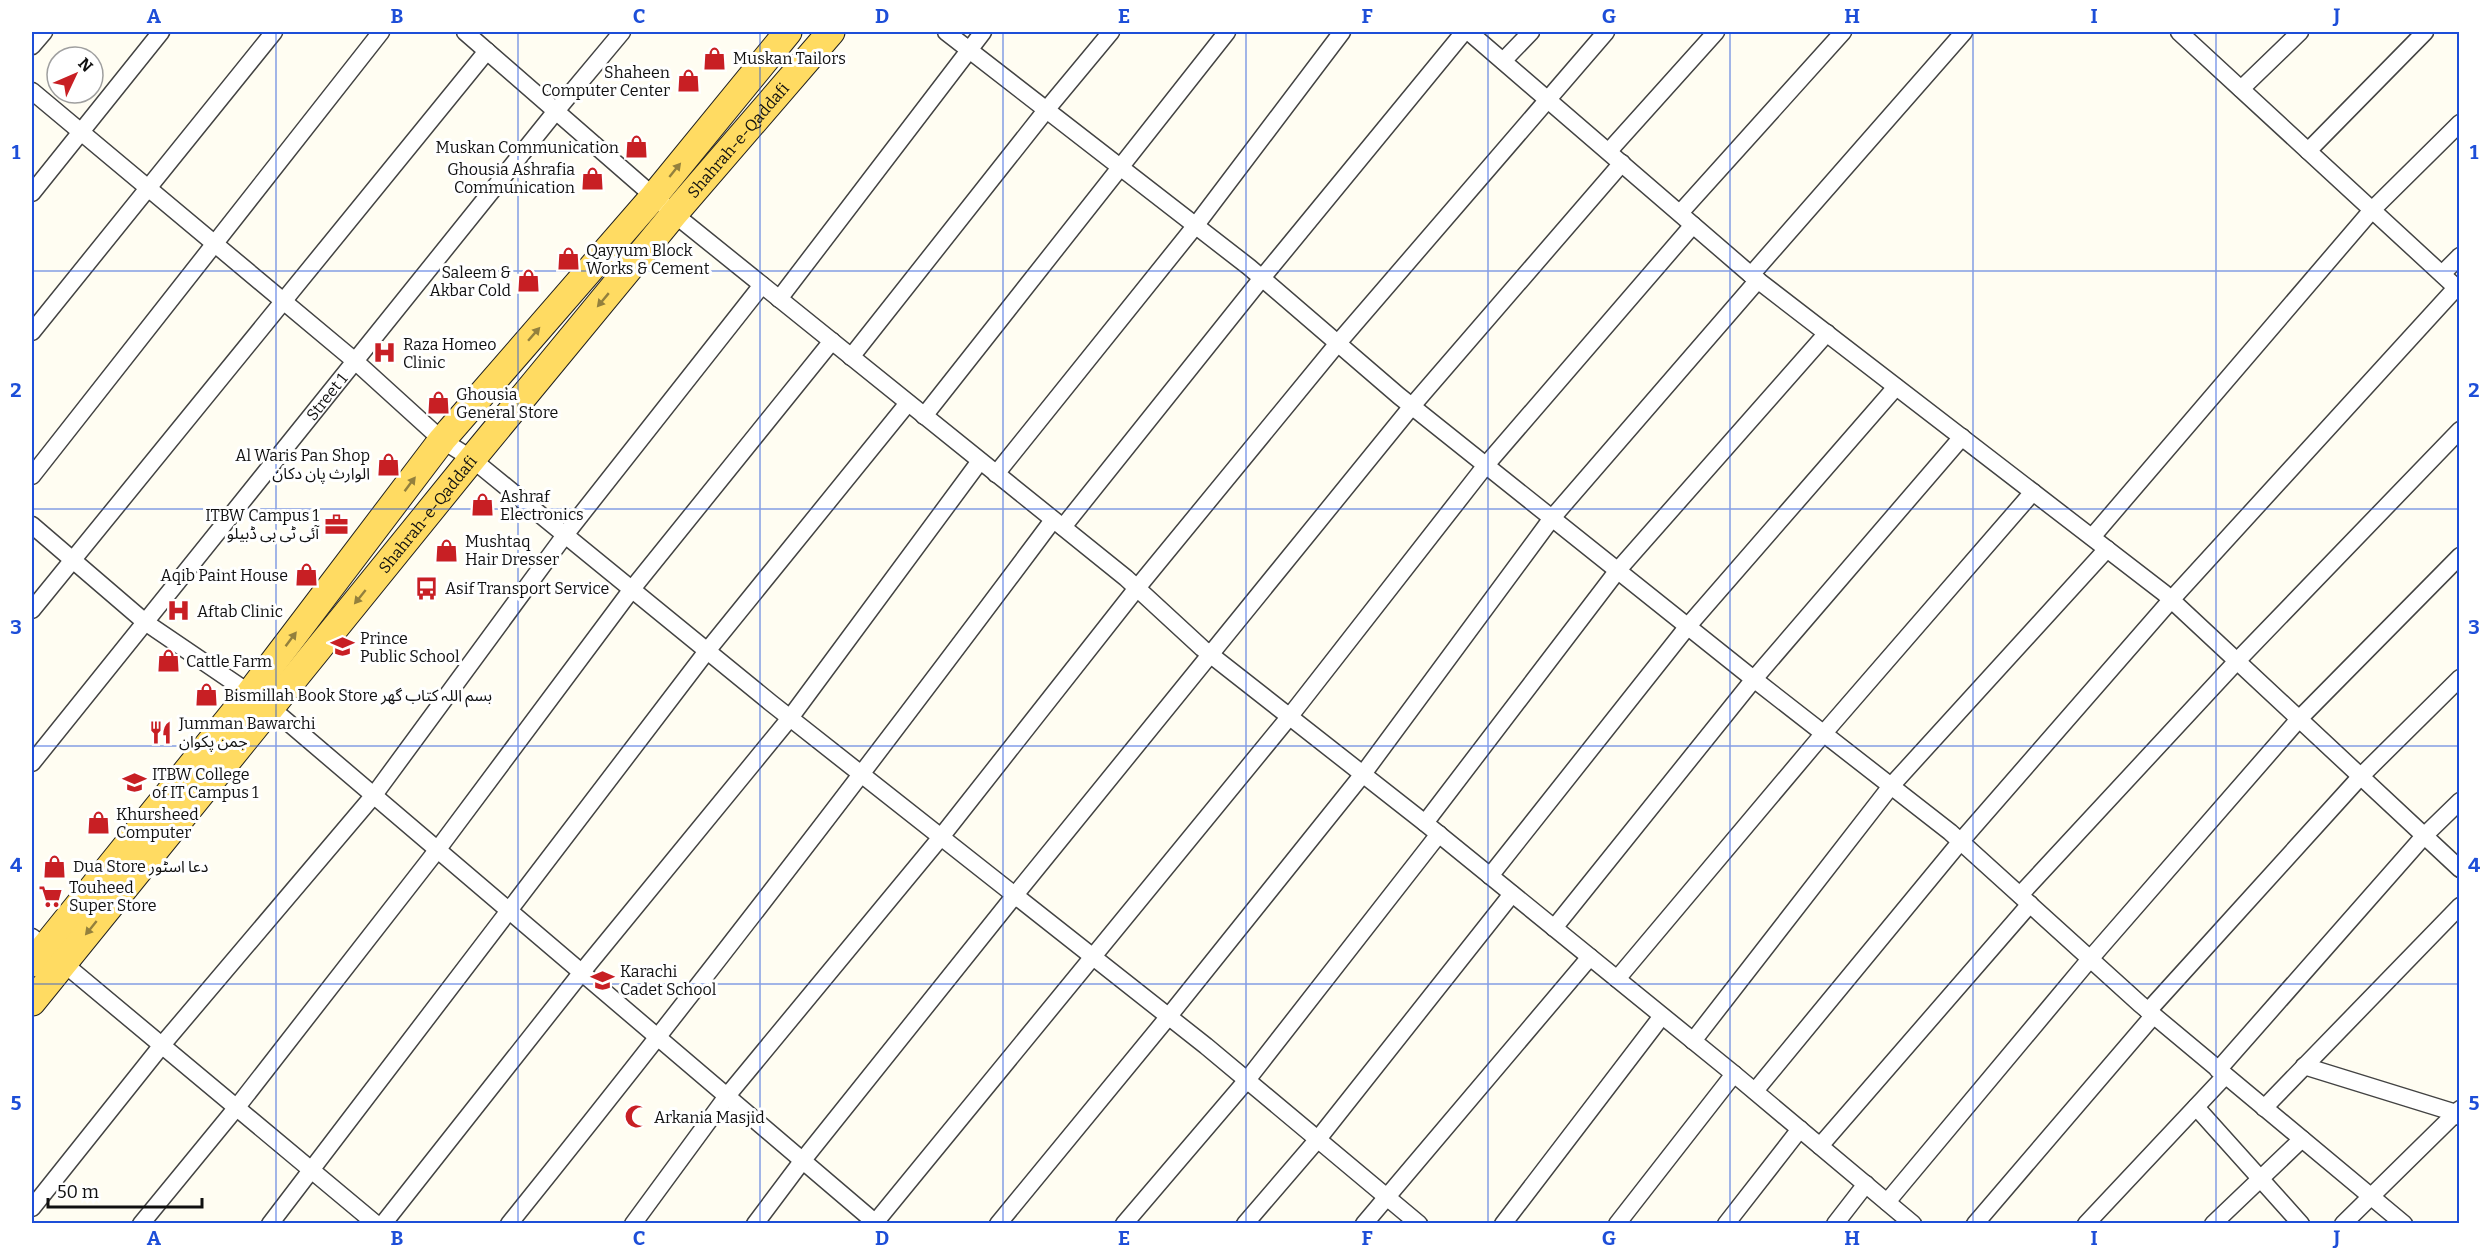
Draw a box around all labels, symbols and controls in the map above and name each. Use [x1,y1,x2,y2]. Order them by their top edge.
text: A [147,4,162,28]
text: B [391,4,404,28]
text: C [633,4,645,28]
text: D [875,4,889,28]
text: E [1118,4,1130,28]
text: F [1361,4,1373,28]
text: G [1602,4,1616,28]
text: H [1844,4,1860,28]
text: I [2090,4,2098,28]
text: J [2333,4,2341,28]
north arrow [45,45,105,105]
shop icon: Muskan Tailors [702,45,728,71]
place label: Muskan Tailors [733,49,846,68]
text: N [74,54,97,76]
place label: Shaheen Computer Center [541,63,670,100]
shop icon: Shaheen Computer Center [675,68,701,94]
street label: Shahrah-e-Qaddafi [683,79,793,201]
shop icon: Muskan Communication [624,134,650,160]
place label: Muskan Communication [435,138,619,157]
text: 1 [12,140,21,164]
text: 1 [2470,140,2479,164]
place label: Ghousia Ashrafia Communication [447,160,575,197]
one-way arrow [669,163,681,178]
shop icon: Ghousia Ashrafia Communication [580,165,606,191]
place label: Qayyum Block Works & Cement [586,241,710,278]
shop icon: Qayyum Block Works & Cement [555,246,581,272]
place label: Saleem & Akbar Cold [430,263,512,300]
shop icon: Saleem & Akbar Cold [516,268,542,294]
one-way arrow [597,292,610,307]
one-way arrow [527,327,540,342]
place label: Raza Homeo Clinic [403,335,497,372]
hospital icon: Raza Homeo Clinic [372,340,398,366]
street label: Street 1 [302,369,351,424]
text: 2 [10,378,22,402]
text: 2 [2468,378,2480,402]
place label: Ghousia General Store [456,385,558,422]
shop icon: Ghousia General Store [425,390,451,416]
place label: Al Waris Pan Shop الوارث پان دکان [235,446,370,484]
street label: Shahrah-e-Qaddafi [374,451,481,577]
shop icon: Al Waris Pan Shop الوارث پان دکان [375,451,401,477]
one-way arrow [403,476,415,491]
place label: Ashraf Electronics [500,487,584,524]
shop icon: Ashraf Electronics [469,492,495,518]
place label: ITBW Campus 1 آئی ٹی بی ڈبیلو [205,506,320,543]
office icon: ITBW Campus 1 آئی ٹی بی ڈبیلو [324,511,350,537]
place label: Mushtaq Hair Dresser [465,532,559,569]
shop icon: Mushtaq Hair Dresser [434,537,460,563]
shop icon: Aqib Paint House [293,562,319,588]
place label: Aqib Paint House [161,566,288,585]
bus stop icon: Asif Transport Service [414,575,440,601]
place label: Asif Transport Service [445,579,609,598]
one-way arrow [353,589,366,605]
hospital icon: Aftab Clinic [166,598,192,624]
place label: Aftab Clinic [197,602,283,621]
text: 3 [10,615,22,639]
text: 3 [2468,615,2480,639]
place label: Prince Public School [360,629,460,666]
one-way arrow [285,631,297,646]
school or university icon: Prince Public School [329,634,355,660]
shop icon: Cattle Farm [155,648,181,674]
place label: Cattle Farm [186,652,272,671]
shop icon: Bismillah Book Store بسم اللہ کتاب گھر [193,682,219,708]
place label: Bismillah Book Store بسم اللہ کتاب گھر [224,686,492,708]
place label: Jumman Bawarchi جمن پکوان [178,714,316,752]
restaurant icon: Jumman Bawarchi جمن پکوان [148,719,174,745]
place label: ITBW College of IT Campus 1 [152,765,259,802]
school or university icon: ITBW College of IT Campus 1 [121,770,147,796]
place label: Khursheed Computer [116,805,199,842]
shop icon: Khursheed Computer [85,810,111,836]
text: 4 [10,853,22,877]
shop icon: Dua Store دعا اسٹور [42,853,68,879]
text: 4 [2468,853,2480,877]
place label: Dua Store دعا اسٹور [73,857,208,876]
place label: Touheed Super Store [69,878,156,915]
supermarket icon: Touheed Super Store [38,883,64,909]
one-way arrow [85,920,97,935]
place label: Karachi Cadet School [620,962,717,999]
school or university icon: Karachi Cadet School [589,967,615,993]
text: 5 [11,1091,22,1115]
text: 5 [2469,1091,2480,1115]
mosque icon: Arkania Masjid [623,1104,649,1130]
place label: Arkania Masjid [654,1108,765,1127]
scale bar [48,1171,202,1209]
text: 50 m [57,1181,99,1203]
text: A [147,1226,162,1250]
text: B [391,1226,404,1250]
text: C [633,1226,645,1250]
text: D [875,1226,889,1250]
text: E [1118,1226,1130,1250]
text: F [1361,1226,1373,1250]
text: G [1602,1226,1616,1250]
text: H [1844,1226,1860,1250]
text: I [2090,1226,2098,1250]
text: J [2333,1226,2341,1250]

